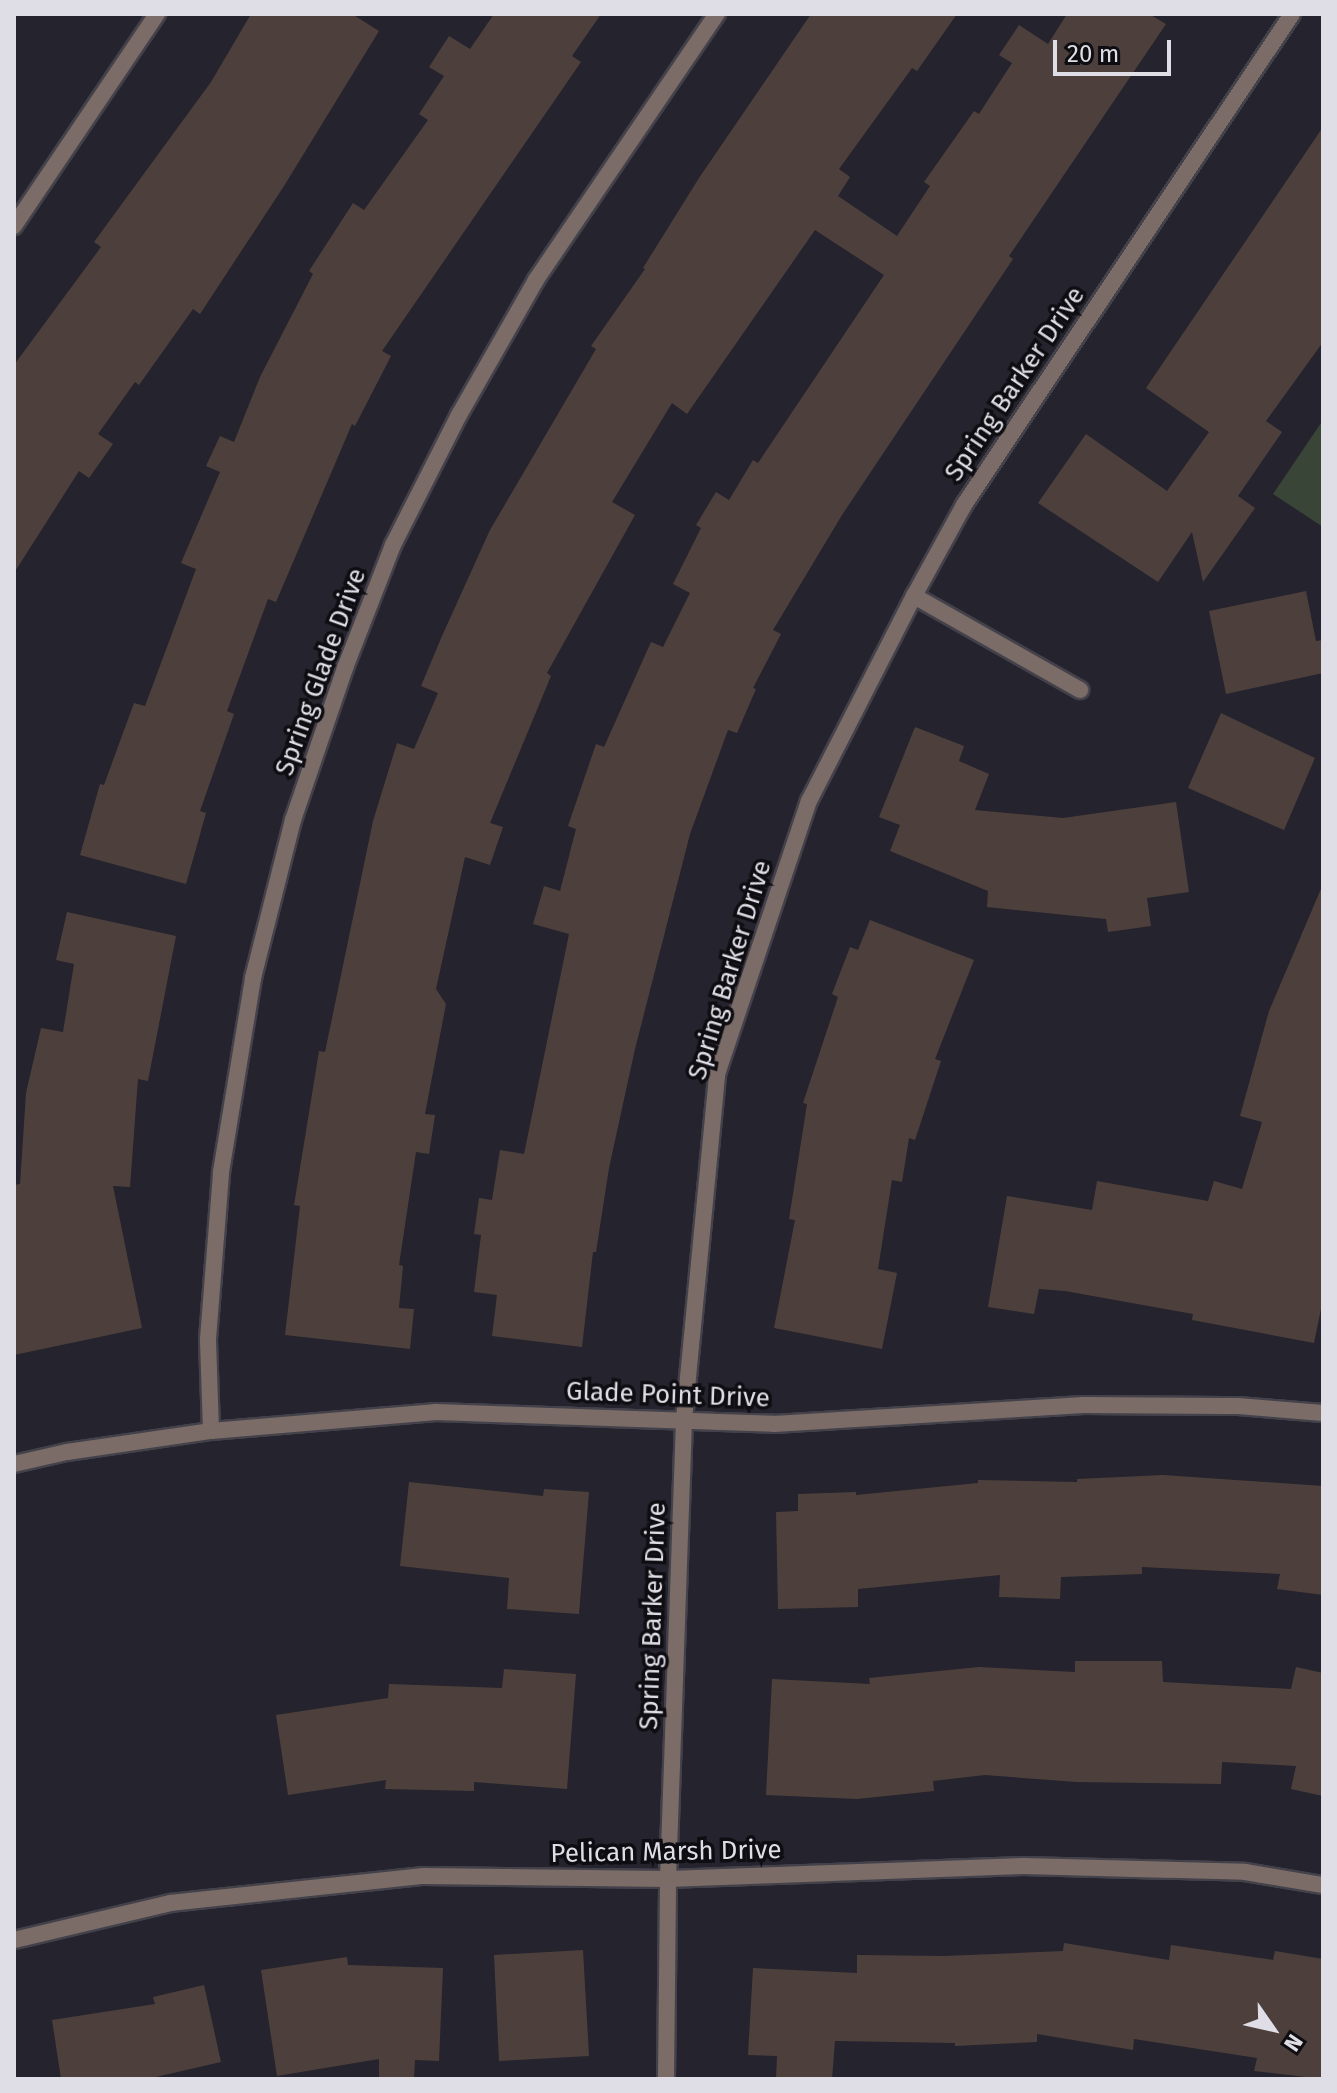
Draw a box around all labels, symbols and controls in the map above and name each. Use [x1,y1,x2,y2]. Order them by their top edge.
scale bar [1057,24,1175,74]
text: 20 m [1067,40,1119,68]
street label: Spring Barker Drive [938,281,1092,487]
street label: Spring Glade Drive [269,564,373,780]
street label: Spring Barker Drive [682,857,778,1083]
street label: Glade Point Drive [566,1376,770,1414]
street label: Spring Barker Drive [633,1502,673,1730]
street label: Pelican Marsh Drive [550,1834,782,1870]
north arrow [1233,1989,1313,2069]
text: N [1278,2029,1309,2056]

